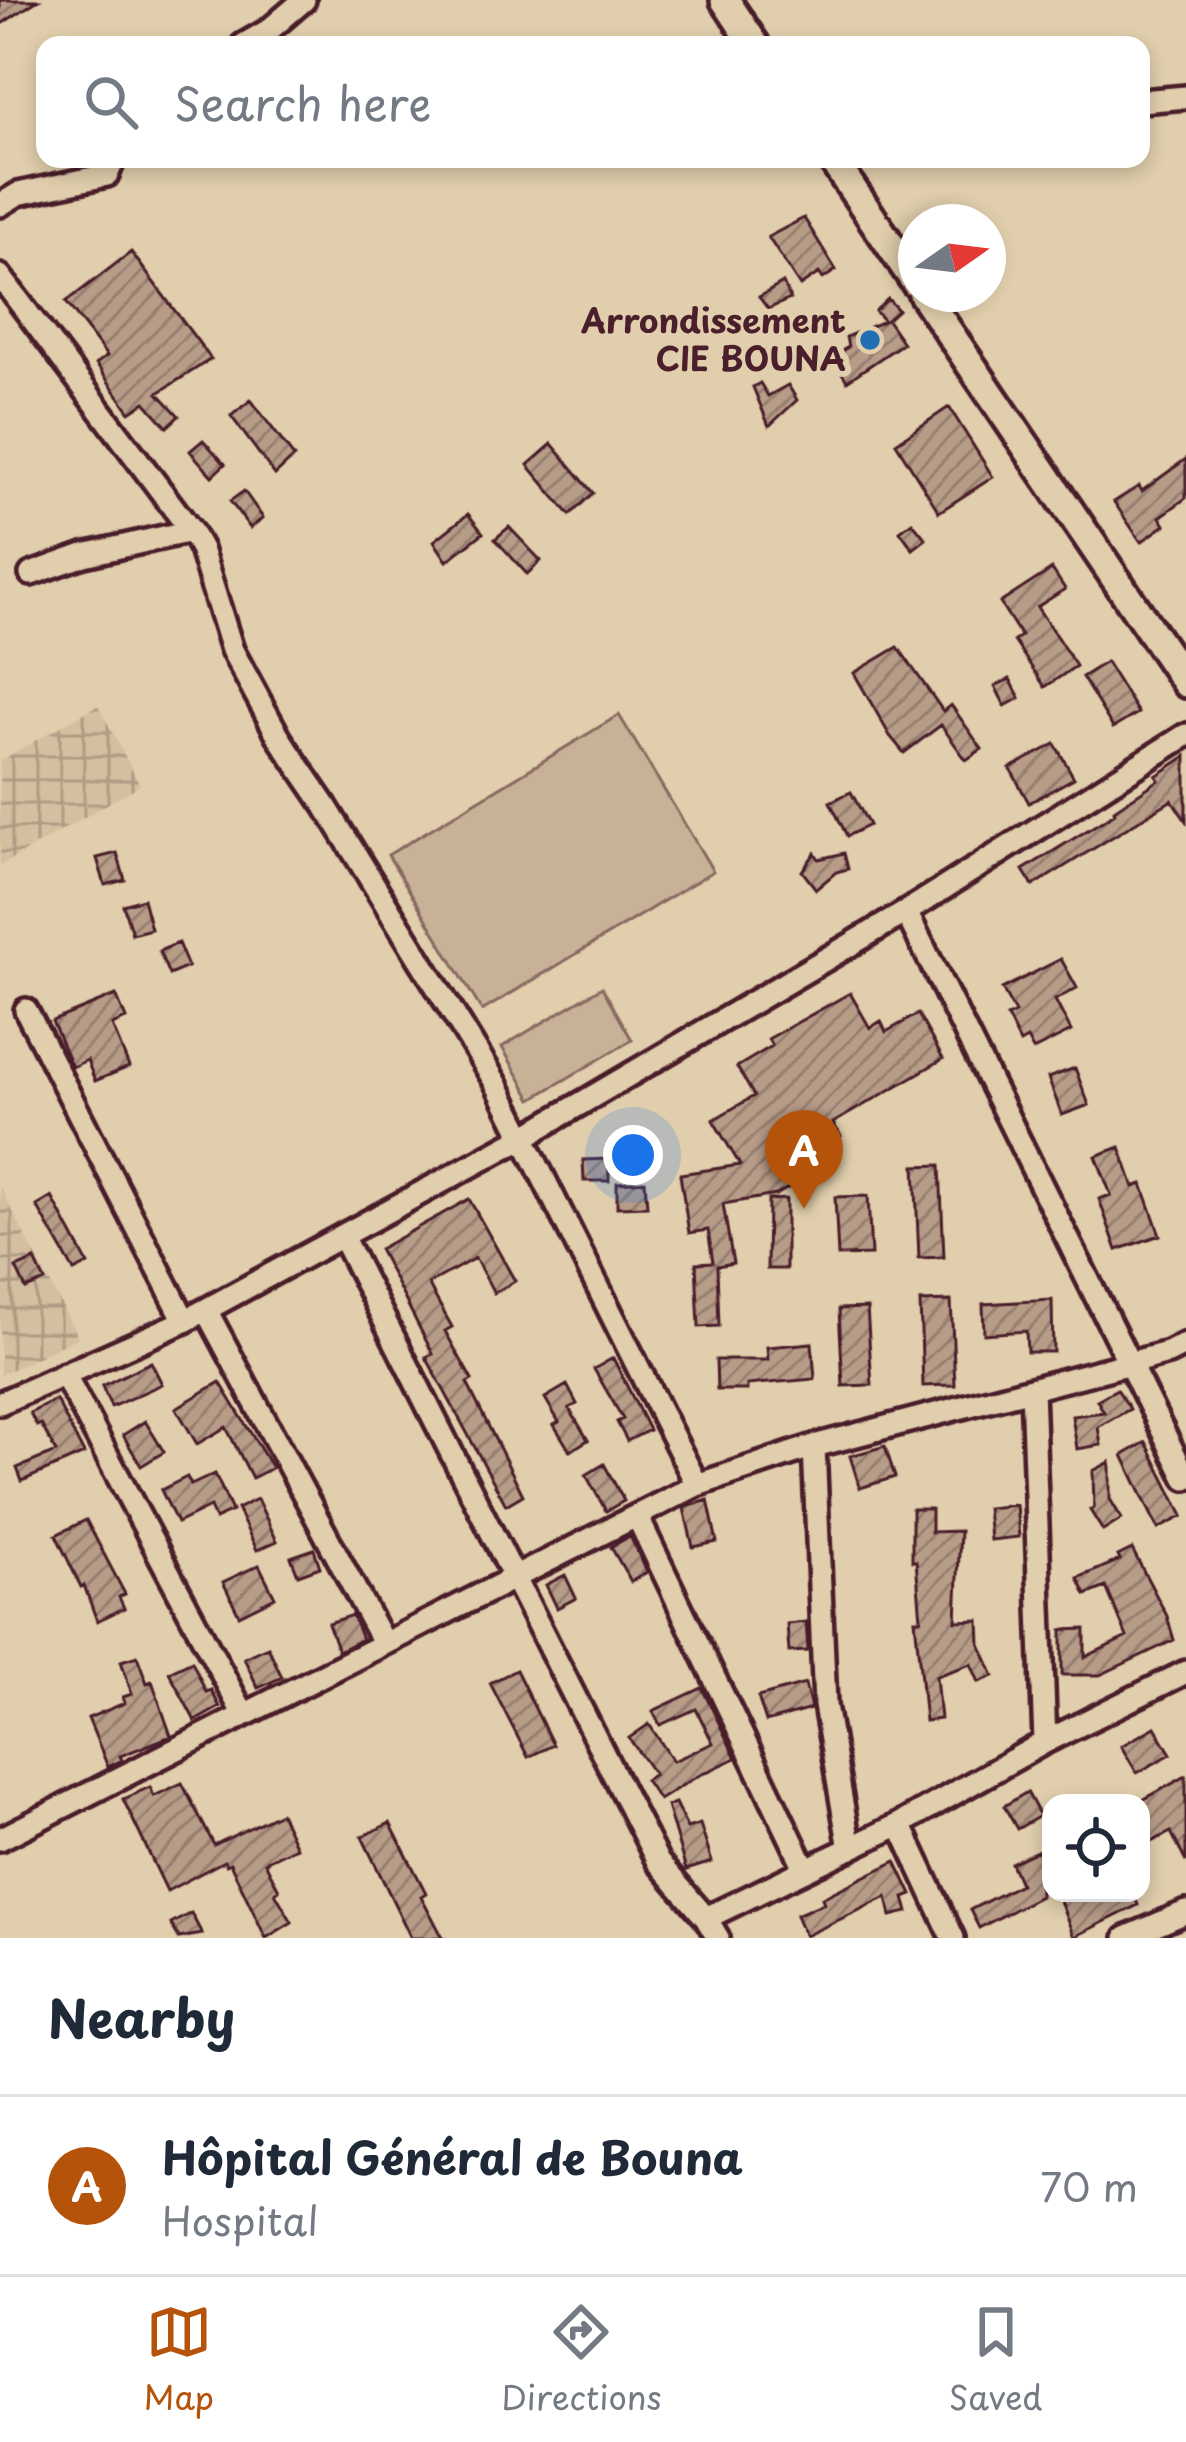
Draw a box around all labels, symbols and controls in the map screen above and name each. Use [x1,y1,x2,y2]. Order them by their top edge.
search box [36,36,1150,168]
text: Search here [174,68,431,136]
icon: search [78,69,144,135]
north arrow [898,204,1006,312]
place label: Arrondissement CIE BOUNA [580,294,846,382]
marker: Arrondissement CIE BOUNA [857,327,883,353]
pin: A [765,1110,843,1209]
your location [603,1125,663,1185]
map controls [1042,1794,1150,1902]
button: locate [1042,1794,1150,1902]
text: Nearby [48,1978,235,2055]
text: Hôpital Général de Bouna [162,2122,743,2190]
text: A [72,2156,102,2215]
text: 70 m [1040,2156,1138,2215]
text: Hospital [162,2190,319,2249]
tab: Map [144,2299,214,2421]
tab: Directions [501,2299,662,2421]
tab: Saved [949,2299,1042,2421]

